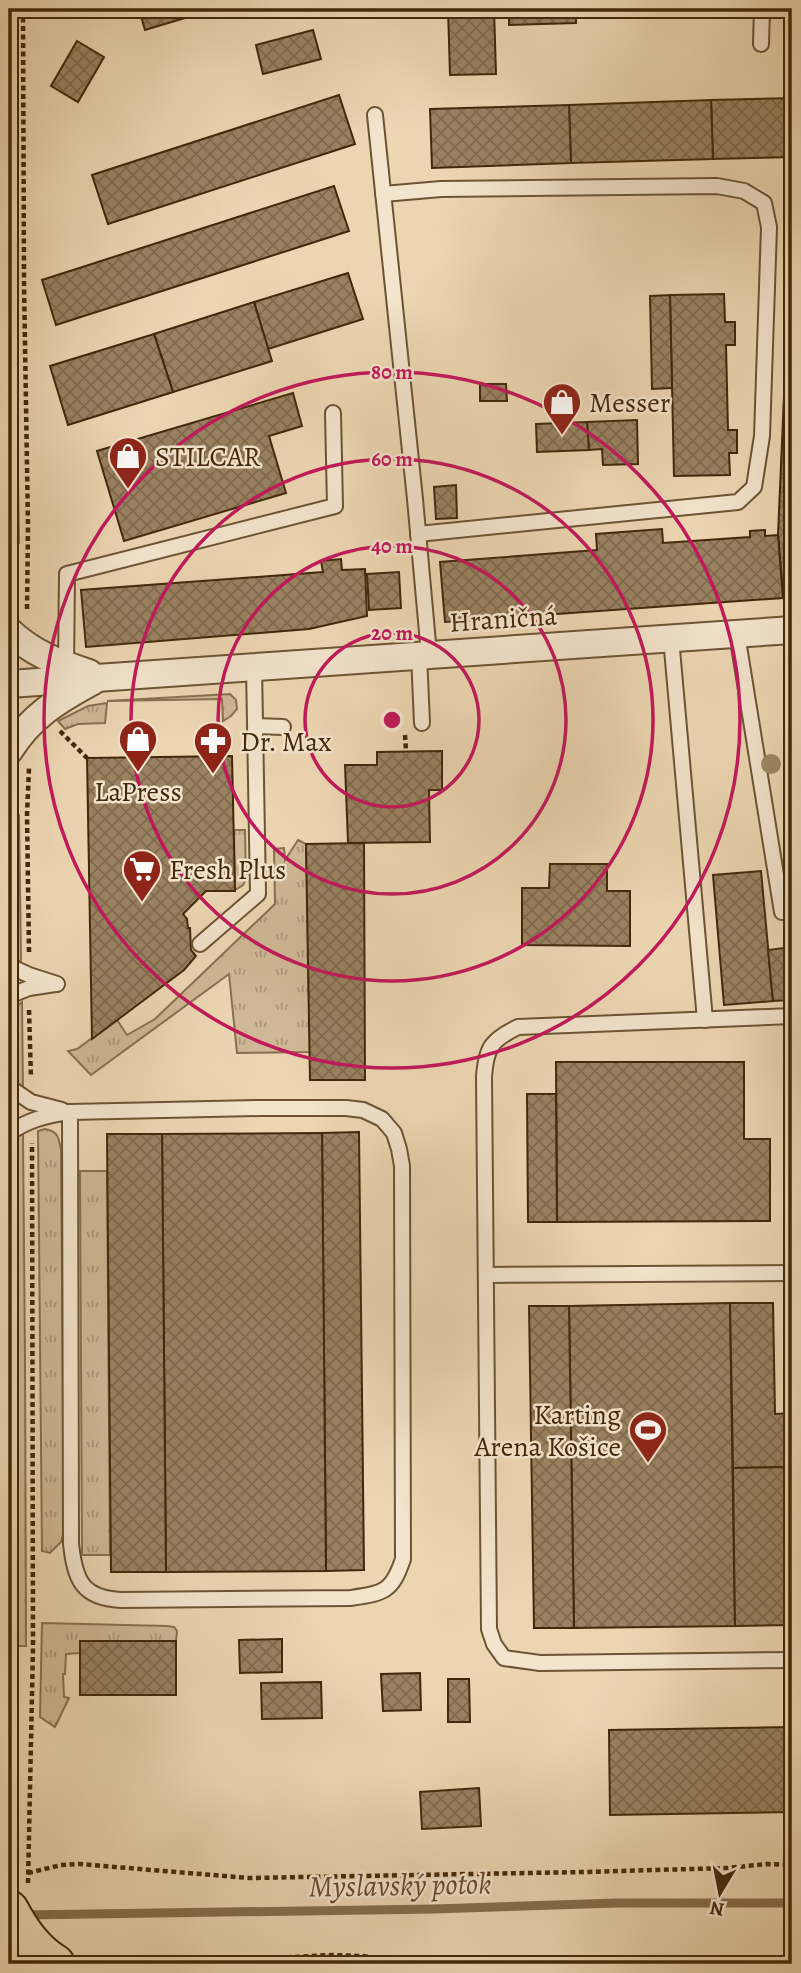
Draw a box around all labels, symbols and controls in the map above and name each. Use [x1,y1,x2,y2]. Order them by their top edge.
text: 80 m [371,358,413,386]
shop icon: Messer [541,381,583,436]
place label: Messer [589,384,671,422]
shop icon: STILCAR [107,435,149,490]
place label: STILCAR [155,438,260,476]
text: 60 m [371,445,413,473]
text: 40 m [371,532,413,560]
street label: Hraničná [448,596,558,642]
text: 20 m [371,619,413,647]
centre of rings [380,708,404,732]
shop icon: LaPress [117,718,159,773]
pharmacy icon: Dr. Max [192,720,234,775]
place label: Dr. Max [240,723,332,761]
place label: LaPress [94,773,182,811]
supermarket icon: Fresh Plus [121,848,163,903]
place label: Fresh Plus [169,851,286,889]
place label: Karting Arena Košice [473,1396,621,1466]
sports icon: Karting Arena Košice [627,1409,669,1464]
north arrow [686,1857,756,1927]
water label: Myslavský potok [308,1863,492,1907]
text: N [708,1895,726,1923]

